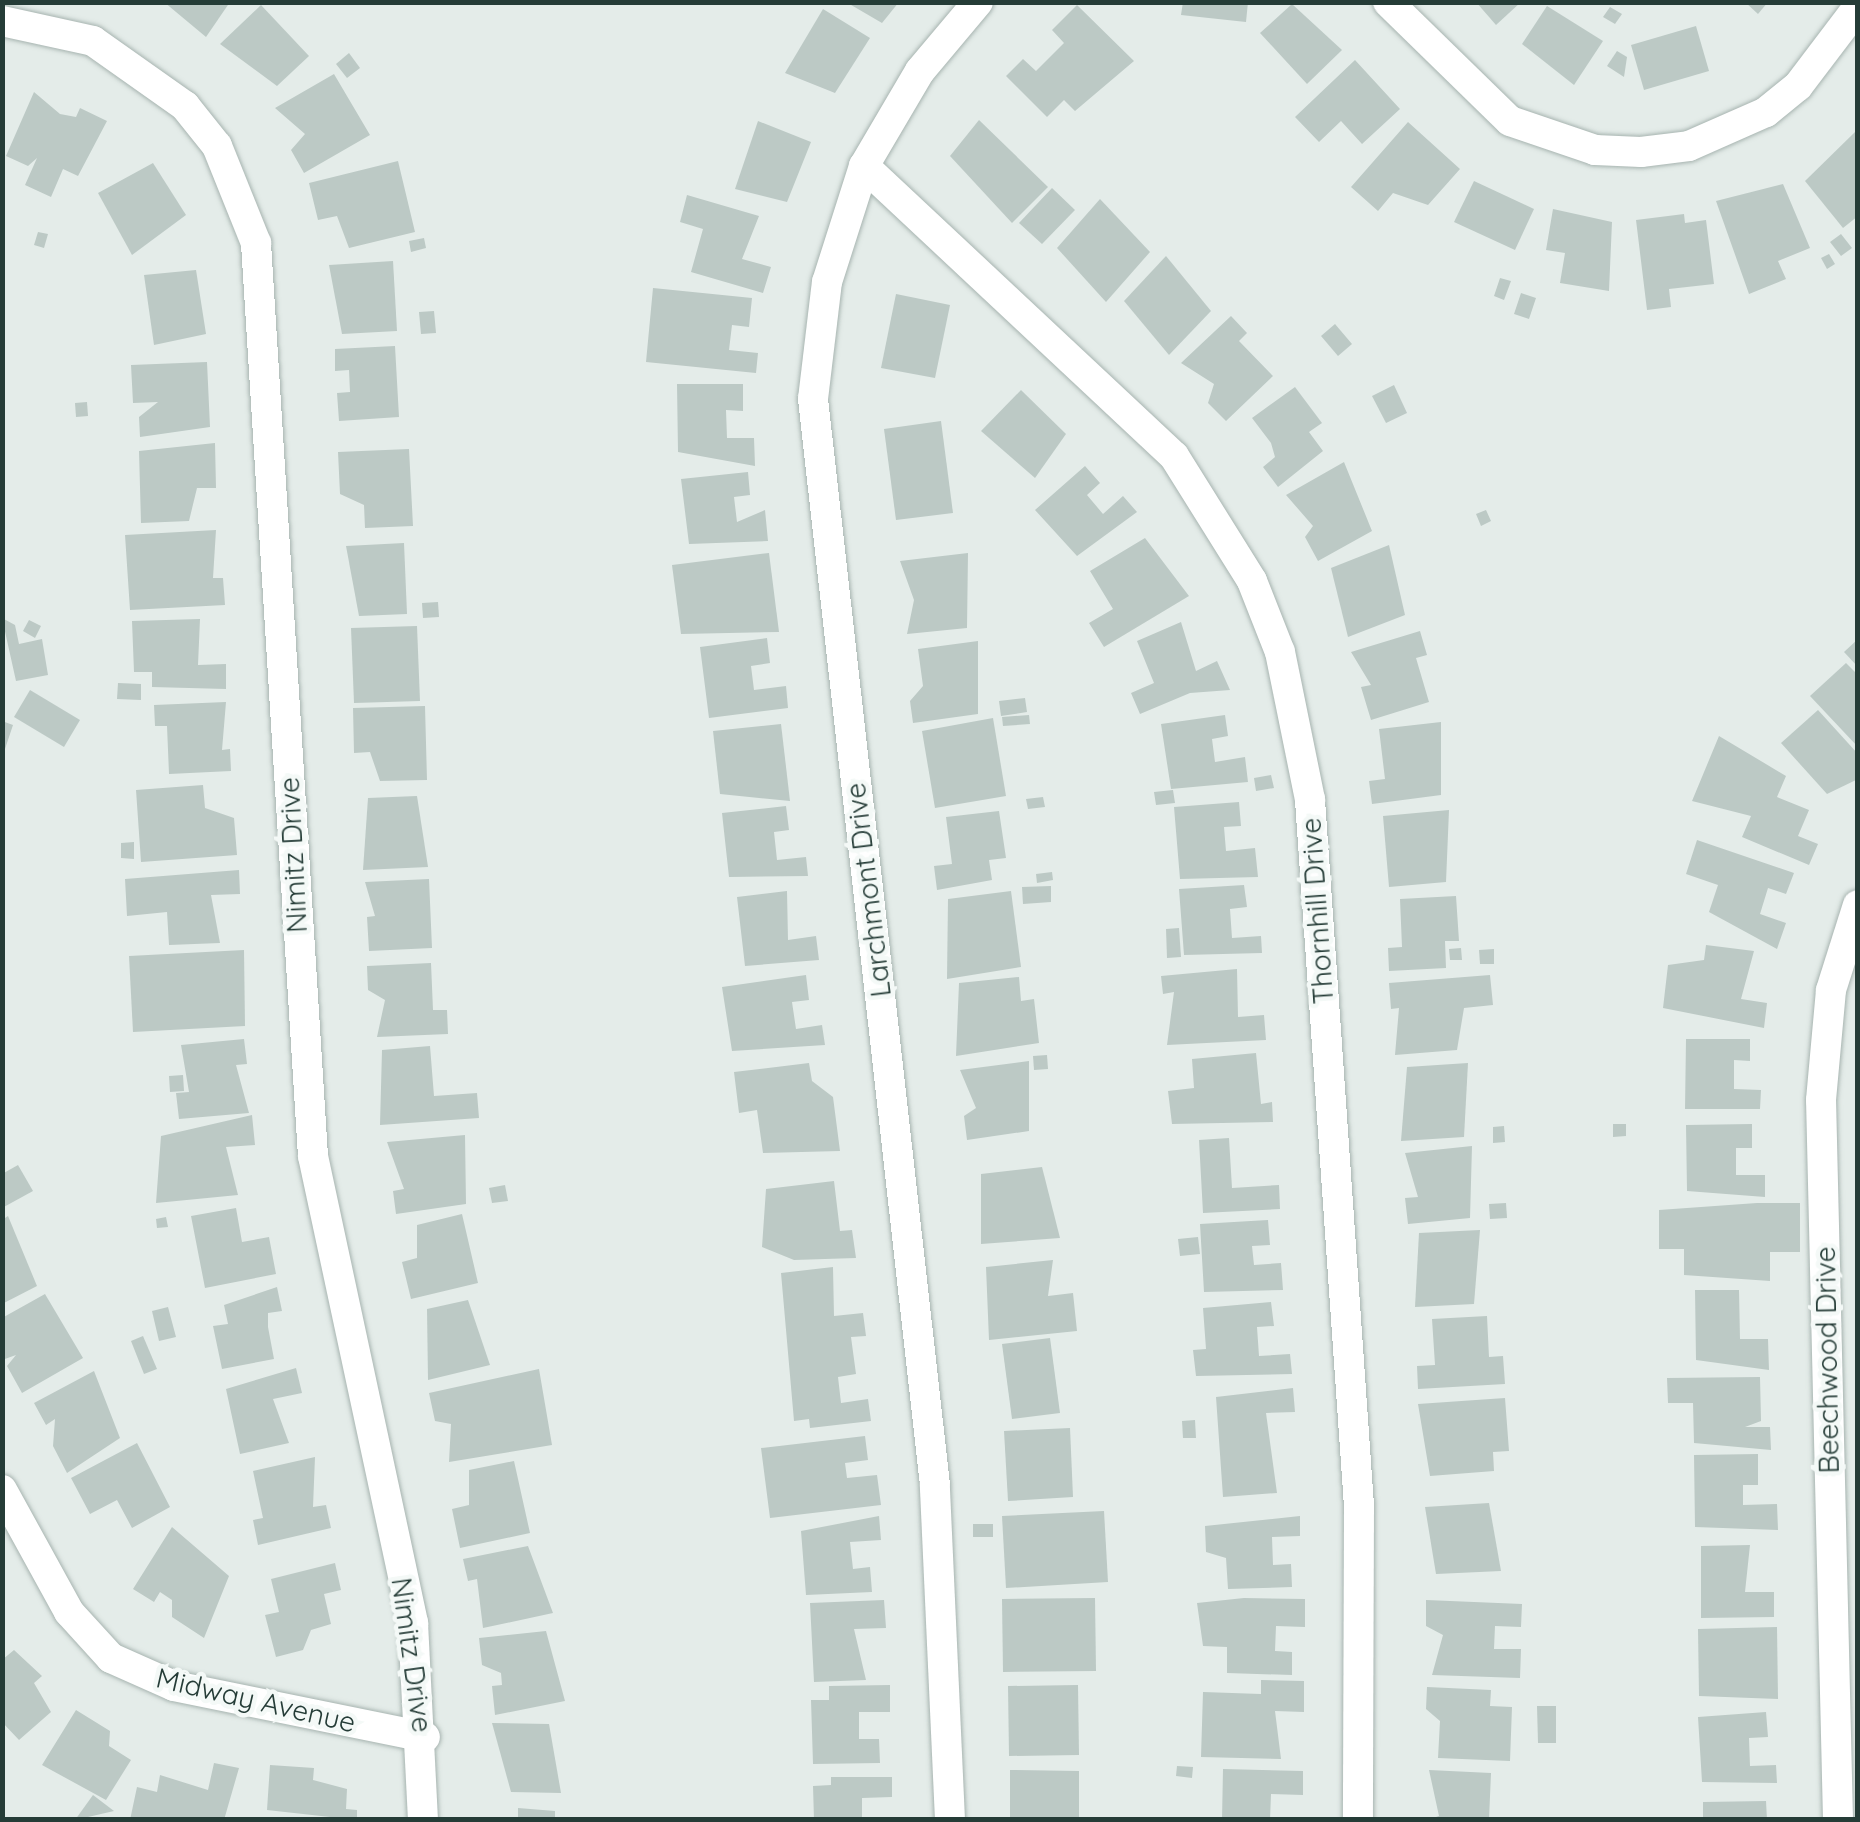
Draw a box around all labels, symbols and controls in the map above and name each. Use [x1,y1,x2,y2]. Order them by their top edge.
street label: Nimitz Drive [272,776,314,934]
street label: Larchmont Drive [838,781,898,999]
street label: Thornhill Drive [1294,817,1340,1005]
street label: Beechwood Drive [1808,1246,1846,1474]
street label: Nimitz Drive [385,1575,439,1735]
street label: Midway Avenue [153,1661,359,1739]

